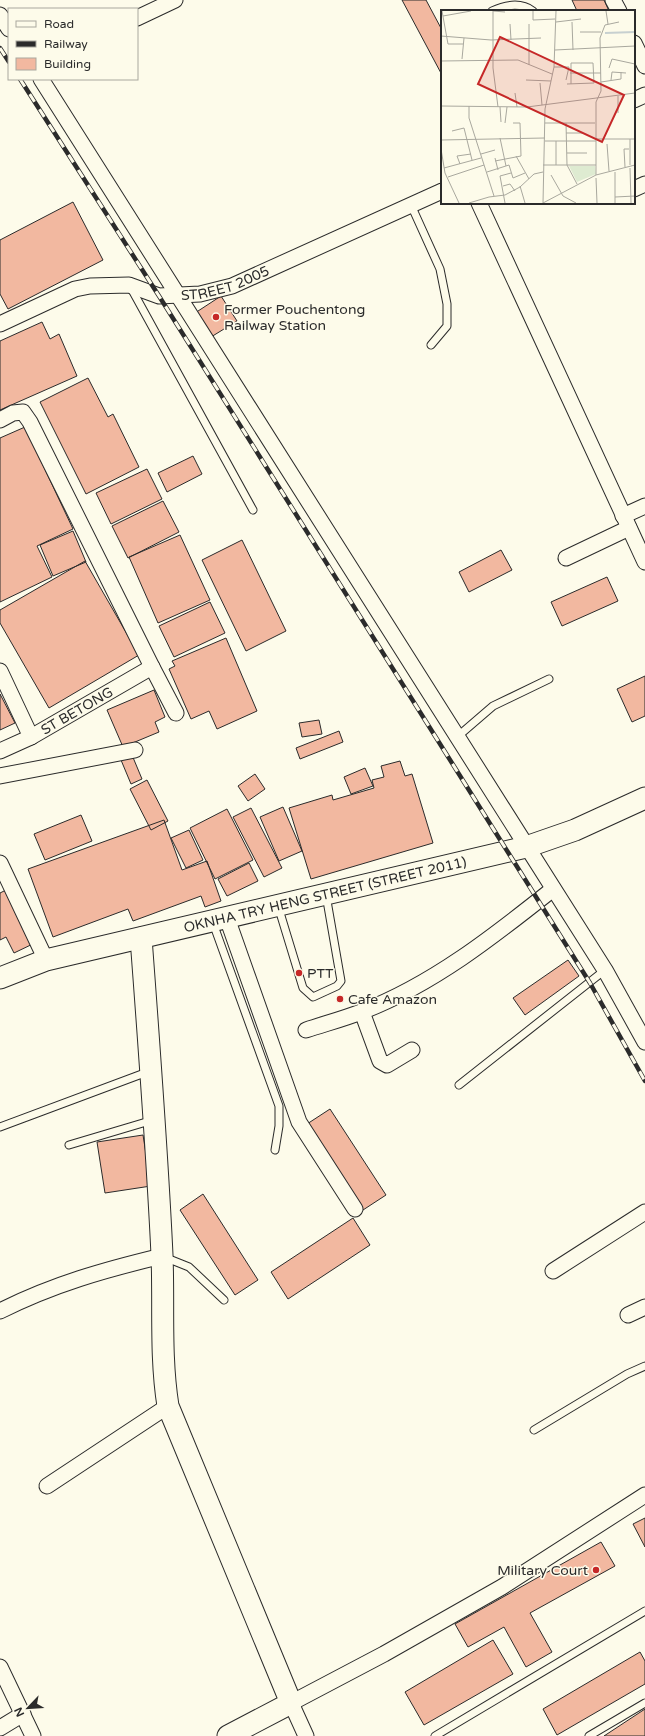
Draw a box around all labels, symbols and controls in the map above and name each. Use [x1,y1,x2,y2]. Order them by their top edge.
legend [8,8,138,80]
inset map [441,10,635,204]
text: Road [44,17,74,31]
text: Railway [44,37,88,51]
text: Building [44,57,91,71]
street label: STREET 2005 [181,262,272,303]
place label: Former Pouchentong Railway Station [224,301,365,334]
marker: Former Pouchentong Railway Station [211,312,221,322]
street label: ST BETONG [38,683,116,738]
street label: OKNHA TRY HENG STREET (STREET 2011) [182,853,468,936]
place label: PTT [307,965,334,982]
marker: PTT [294,968,304,978]
place label: Cafe Amazon [348,991,437,1008]
marker: Cafe Amazon [335,994,345,1004]
place label: Military Court [497,1562,589,1579]
marker: Military Court [591,1565,601,1575]
north arrow [8,1688,48,1728]
text: N [12,1705,27,1719]

